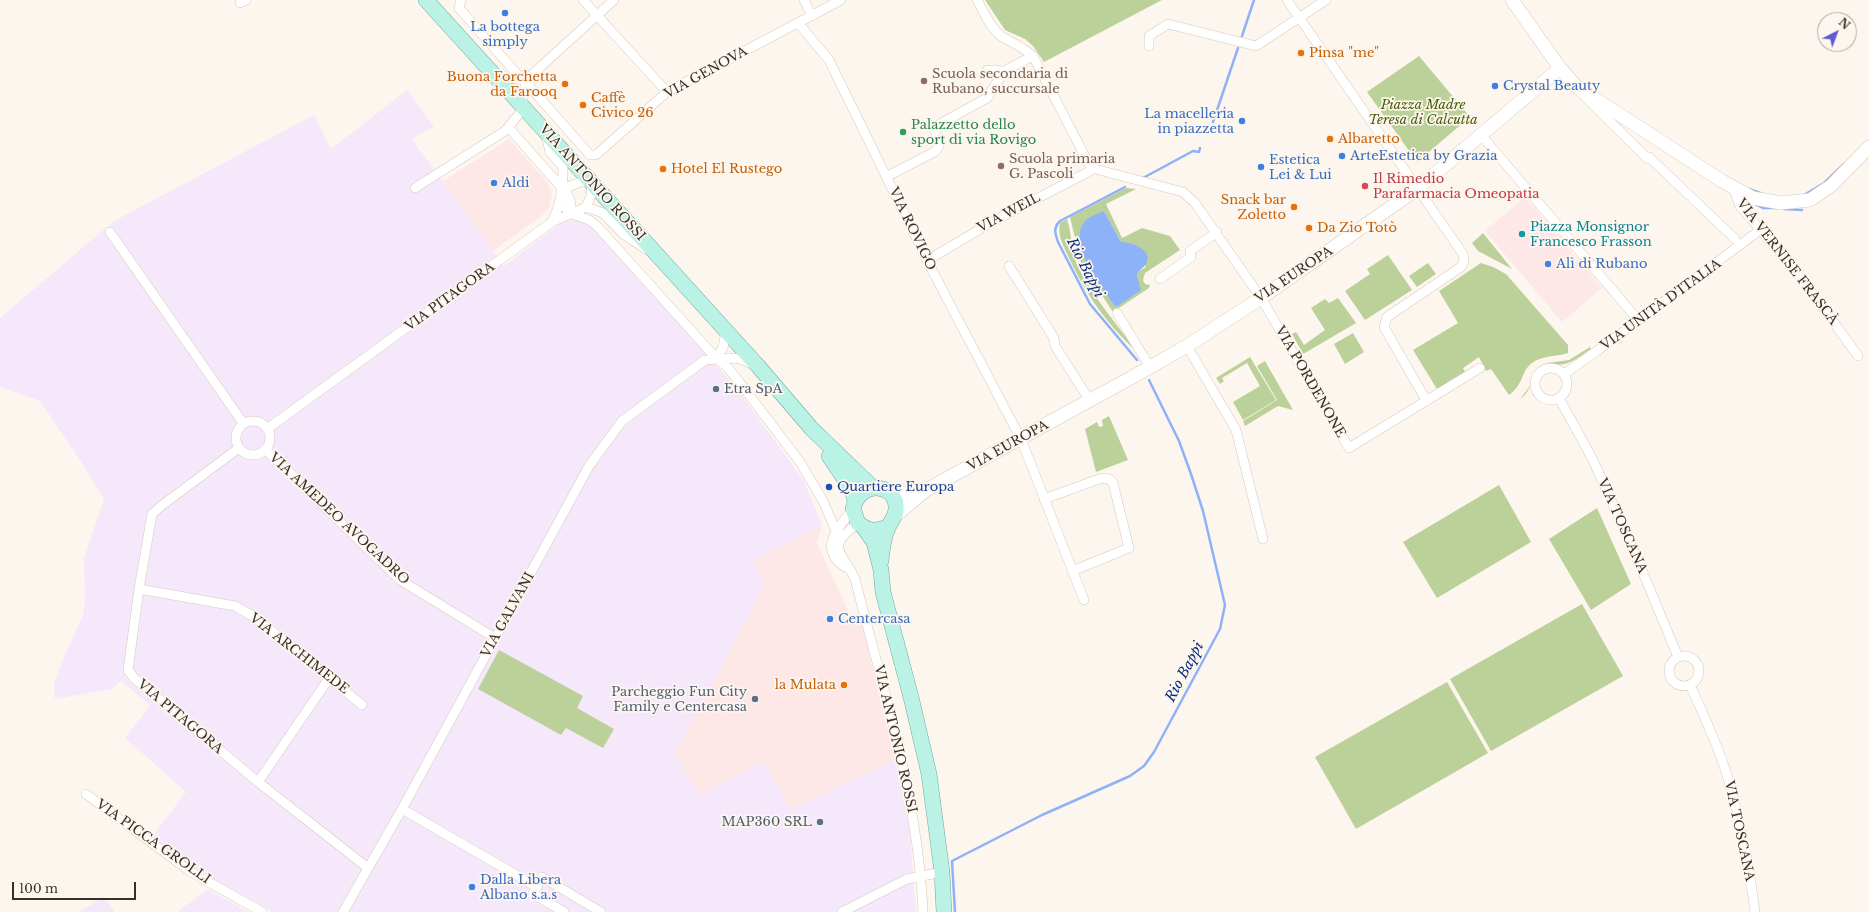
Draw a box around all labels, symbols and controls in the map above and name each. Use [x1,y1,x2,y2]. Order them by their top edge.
marker: La bottega simply [500,8,510,18]
north arrow [1817,12,1857,52]
text: N [1836,15,1853,32]
place label: La bottega simply [470,19,540,50]
street label: VIA GENOVA [662,44,750,102]
place label: Pinsa "me" [1309,45,1379,61]
marker: Pinsa "me" [1296,48,1306,58]
place label: Scuola secondaria di Rubano, succursale [932,66,1068,97]
place label: Buona Forchetta da Farooq [447,69,557,100]
marker: Scuola secondaria di Rubano, succursale [919,76,929,86]
place label: Crystal Beauty [1503,78,1600,94]
marker: Buona Forchetta da Farooq [560,79,570,89]
marker: Crystal Beauty [1490,81,1500,91]
place label: Caffè Civico 26 [591,90,654,121]
park label: Piazza Madre Teresa di Calcutta [1368,97,1478,128]
marker: Caffè Civico 26 [578,100,588,110]
place label: La macelleria in piazzetta [1144,106,1234,137]
marker: La macelleria in piazzetta [1237,116,1247,126]
place label: Palazzetto dello sport di via Rovigo [911,117,1036,148]
street label: VIA ANTONIO ROSSI [536,122,648,244]
marker: Palazzetto dello sport di via Rovigo [898,127,908,137]
place label: Albaretto [1338,131,1400,147]
marker: Albaretto [1325,134,1335,144]
place label: ArteEstetica by Grazia [1350,148,1497,164]
place label: Scuola primaria G. Pascoli [1009,151,1115,182]
marker: ArteEstetica by Grazia [1337,151,1347,161]
place label: Estetica Lei & Lui [1269,152,1332,183]
place label: Hotel El Rustego [671,161,782,177]
marker: Scuola primaria G. Pascoli [996,161,1006,171]
marker: Estetica Lei & Lui [1256,162,1266,172]
marker: Hotel El Rustego [658,164,668,174]
place label: Il Rimedio Parafarmacia Omeopatia [1373,171,1539,202]
place label: Aldi [502,175,529,191]
marker: Aldi [489,178,499,188]
marker: Il Rimedio Parafarmacia Omeopatia [1360,181,1370,191]
street label: VIA ROVIGO [885,185,939,273]
street label: VIA WEIL [975,190,1043,236]
place label: Snack bar Zoletto [1221,192,1286,223]
street label: VIA VERNISE FRASCÀ [1733,196,1841,328]
marker: Snack bar Zoletto [1289,202,1299,212]
place label: Piazza Monsignor Francesco Frasson [1530,219,1652,250]
place label: Da Zio Totò [1317,220,1397,236]
marker: Da Zio Totò [1304,223,1314,233]
marker: Piazza Monsignor Francesco Frasson [1517,229,1527,239]
water label: Rio Bappi [1063,235,1107,301]
street label: VIA EUROPA [1252,243,1336,307]
place label: Alì di Rubano [1556,256,1647,272]
street label: VIA UNITÀ D'ITALIA [1598,256,1724,354]
street label: VIA PITAGORA [402,259,498,335]
marker: Alì di Rubano [1543,259,1553,269]
street label: VIA PORDENONE [1272,323,1348,441]
place label: Etra SpA [724,381,782,397]
marker: Etra SpA [711,384,721,394]
street label: VIA EUROPA [965,417,1051,475]
street label: VIA AMEDEO AVOGADRO [266,450,412,588]
street label: VIA TOSCANA [1594,476,1650,576]
place label: Quartiere Europa [837,479,954,495]
marker: Quartiere Europa [824,482,834,492]
street label: VIA GALVANI [478,570,538,660]
street label: VIA ARCHIMEDE [246,610,352,698]
place label: Centercasa [838,611,911,627]
marker: Centercasa [825,614,835,624]
water label: Rio Bappi [1162,639,1208,705]
street label: VIA ANTONIO ROSSI [870,664,920,814]
street label: VIA PITAGORA [134,677,226,757]
place label: la Mulata [775,677,836,693]
marker: la Mulata [839,680,849,690]
place label: Parcheggio Fun City Family e Centercasa [611,684,747,715]
marker: Parcheggio Fun City Family e Centercasa [750,694,760,704]
street label: VIA TOSCANA [1721,779,1757,883]
street label: VIA PICCA GROLLI [93,797,213,887]
place label: MAP360 SRL [721,814,812,830]
marker: MAP360 SRL [815,817,825,827]
place label: Dalla Libera Albano s.a.s [480,872,561,903]
scale bar [14,874,138,900]
text: 100 m [19,881,58,896]
marker: Dalla Libera Albano s.a.s [467,882,477,892]

